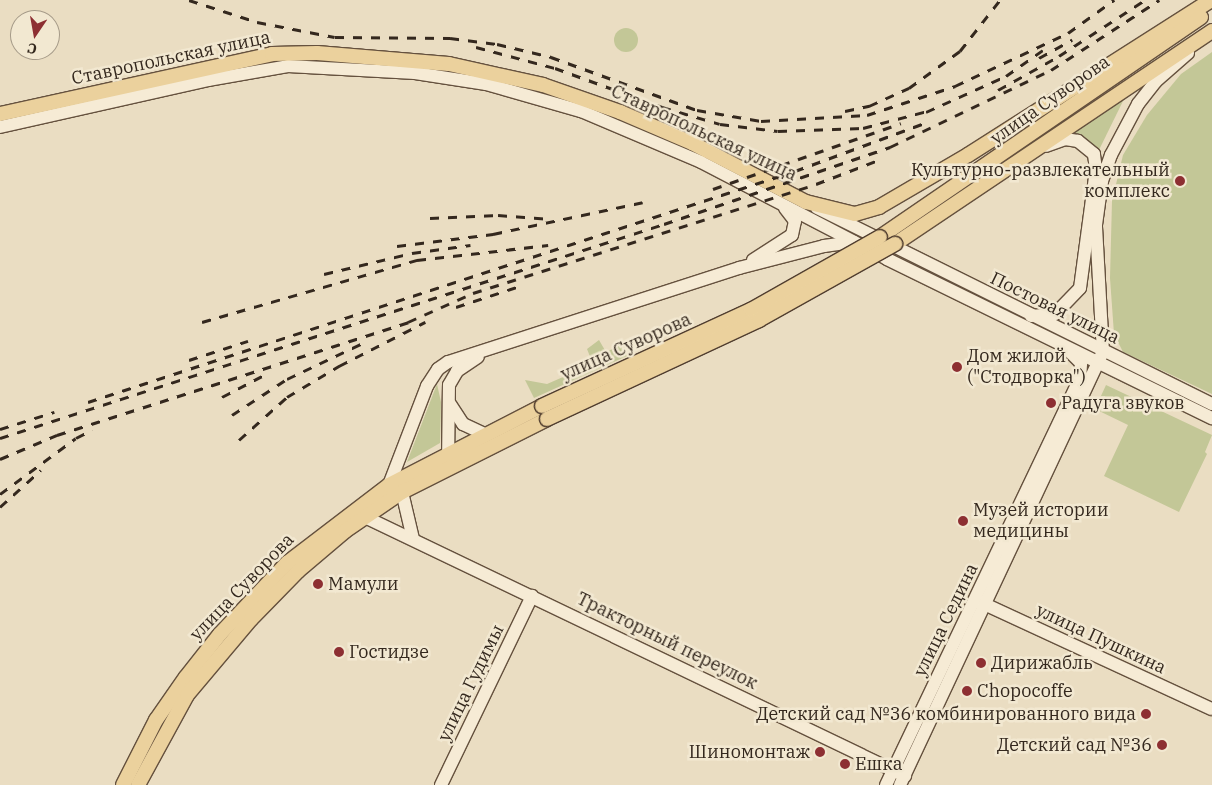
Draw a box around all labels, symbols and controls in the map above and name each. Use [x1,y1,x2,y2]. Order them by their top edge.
north arrow [10,10,60,60]
street label: Ставропольская улица [70,26,272,90]
text: С [26,39,39,58]
street label: улица Суворова [986,51,1114,149]
street label: Ставропольская улица [608,80,800,186]
place label: Культурно-развлекательный комплекс [911,160,1170,202]
marker: Культурно-развлекательный комплекс [1174,175,1186,187]
street label: Постовая улица [987,267,1123,349]
street label: улица Суворова [557,309,695,385]
place label: Дом жилой ("Стодворка") [967,346,1086,388]
marker: Дом жилой ("Стодворка") [951,361,963,373]
place label: Радуга звуков [1061,392,1184,414]
marker: Радуга звуков [1045,397,1057,409]
place label: Музей истории медицины [973,500,1109,542]
marker: Музей истории медицины [957,515,969,527]
street label: улица Суворова [185,529,299,645]
street label: улица Седина [909,560,983,680]
place label: Мамули [328,573,399,595]
marker: Мамули [312,578,324,590]
street label: Тракторный переулок [573,588,761,694]
street label: улица Пушкина [1033,599,1169,679]
street label: улица Гудимы [433,621,509,745]
place label: Гостидзе [349,641,429,663]
marker: Гостидзе [333,646,345,658]
place label: Дирижабль [991,652,1093,674]
marker: Дирижабль [975,657,987,669]
place label: Chopocoffe [977,680,1073,702]
marker: Chopocoffe [961,685,973,697]
place label: Детский сад №36 комбинированного вида [756,703,1136,725]
marker: Детский сад №36 комбинированного вида [1140,708,1152,720]
place label: Детский сад №36 [997,734,1152,756]
marker: Детский сад №36 [1156,739,1168,751]
place label: Шиномонтаж [689,741,810,763]
marker: Шиномонтаж [814,746,826,758]
place label: Ешка [855,753,902,775]
marker: Ешка [839,758,851,770]

